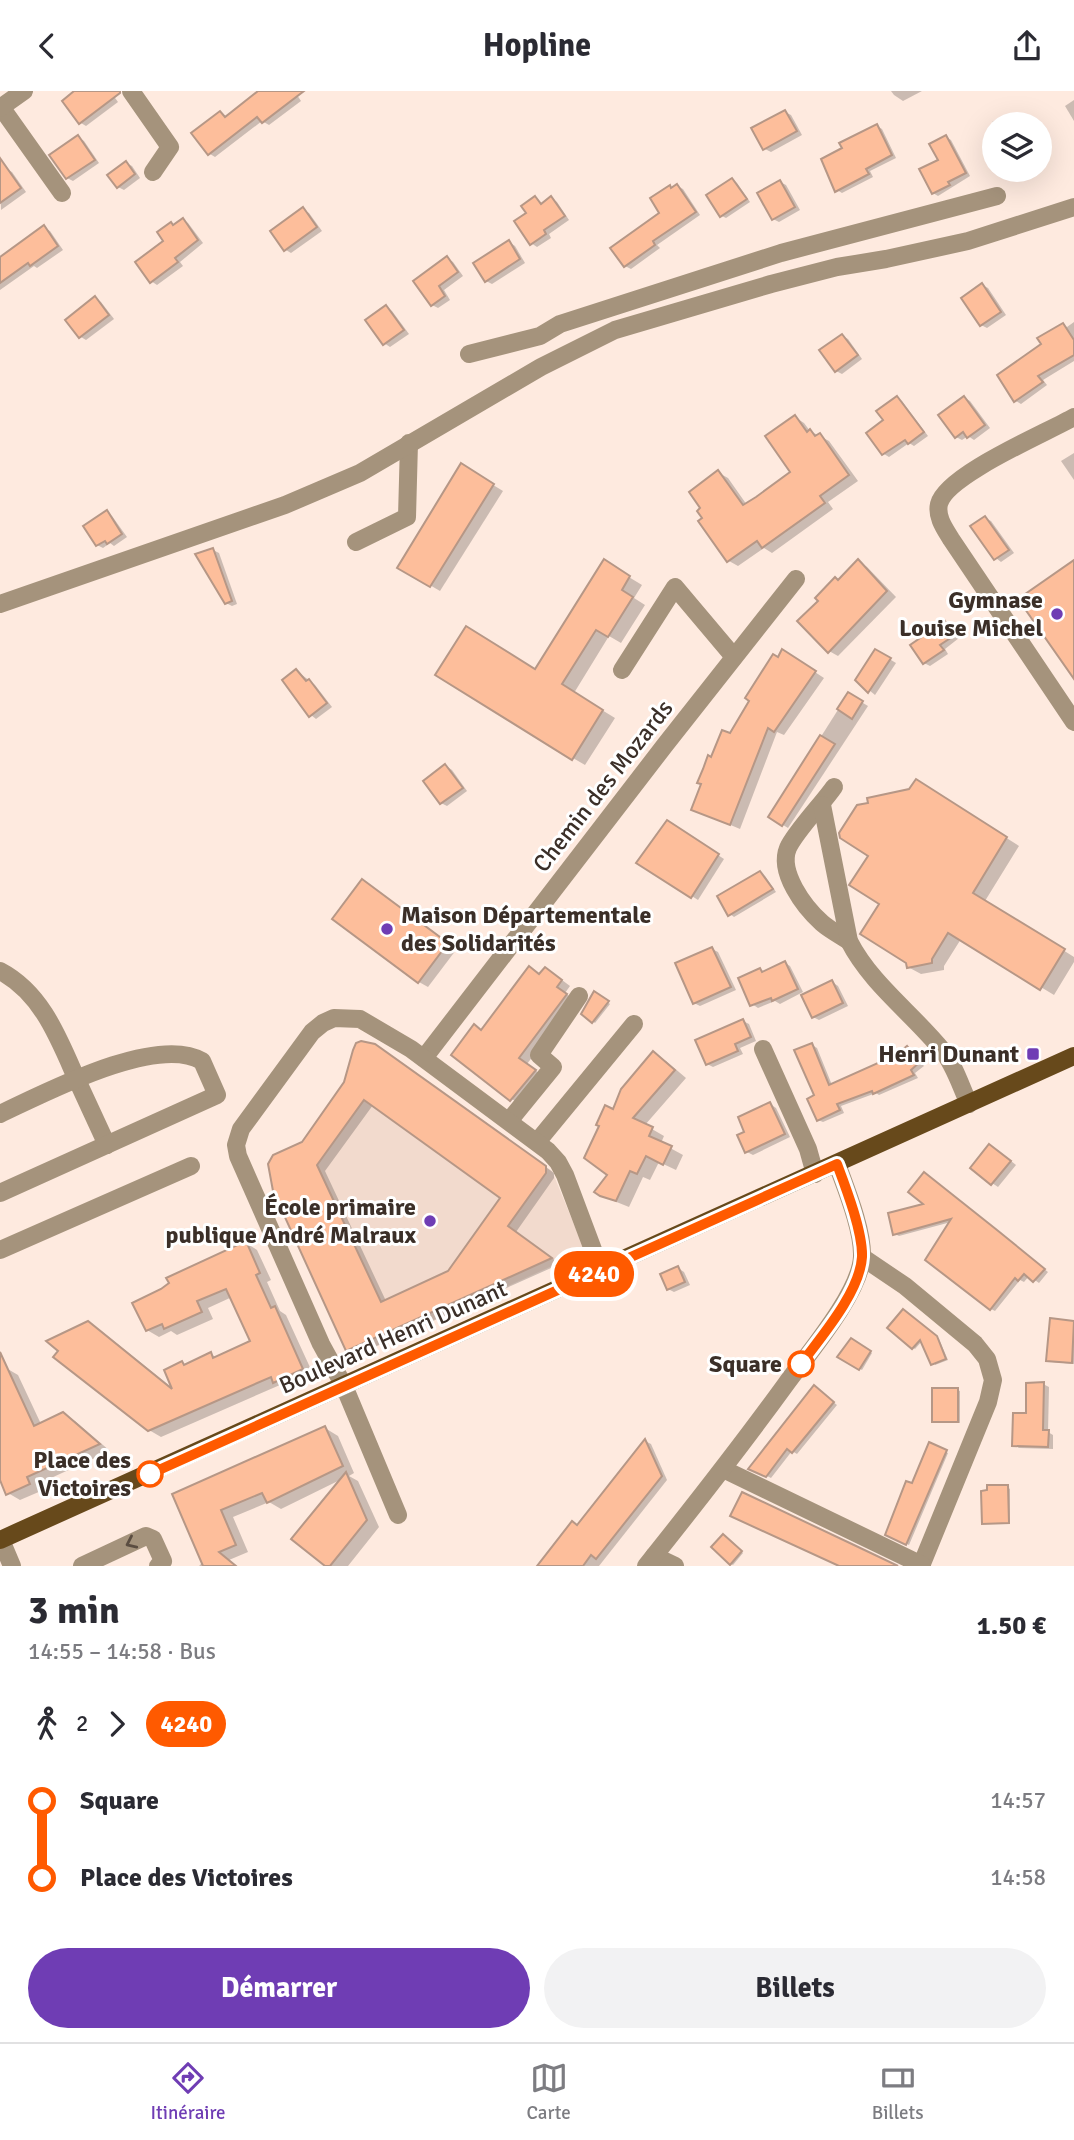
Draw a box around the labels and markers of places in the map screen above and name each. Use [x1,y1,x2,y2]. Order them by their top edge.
place label: Gymnase Louise Michel [899,585,1043,643]
marker: Gymnase Louise Michel [1049,606,1065,622]
place label: Maison Départementale des Solidarités [401,900,651,958]
marker: Maison Départementale des Solidarités [379,921,395,937]
place label: Henri Dunant [878,1039,1019,1069]
marker: Henri Dunant [1025,1046,1041,1062]
place label: École primaire publique André Malraux [166,1192,416,1250]
marker: École primaire publique André Malraux [422,1213,438,1229]
place label: Square [709,1349,782,1379]
marker: Square [788,1351,814,1377]
place label: Place des Victoires [33,1445,131,1503]
marker: Place des Victoires [137,1461,163,1487]

